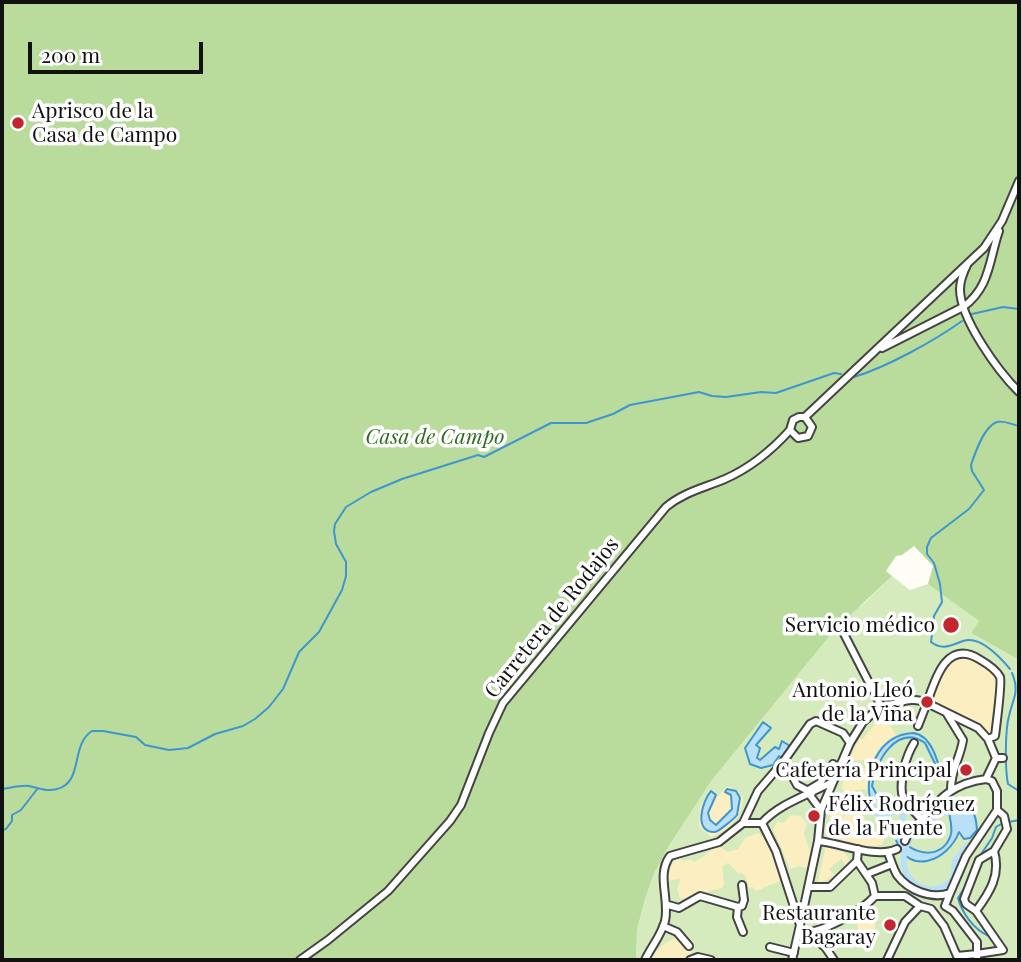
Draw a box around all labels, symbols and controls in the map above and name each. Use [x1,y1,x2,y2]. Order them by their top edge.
scale bar [32,28,206,72]
text: 200 m [41,40,100,68]
place label: Aprisco de la Casa de Campo [32,98,177,148]
marker: Aprisco de la Casa de Campo [10,115,26,131]
park label: Casa de Campo [366,424,504,450]
street label: Carretera de Rodajos [480,533,624,703]
place label: Servicio médico [785,612,935,638]
marker: Servicio médico [941,615,961,635]
place label: Antonio Lleó de la Viña [793,677,913,727]
marker: Antonio Lleó de la Viña [919,694,935,710]
place label: Cafetería Principal [775,757,952,783]
marker: Cafetería Principal [958,762,974,778]
place label: Félix Rodríguez de la Fuente [828,791,975,841]
marker: Félix Rodríguez de la Fuente [806,808,822,824]
place label: Restaurante Bagaray [762,900,876,950]
marker: Restaurante Bagaray [882,917,898,933]

